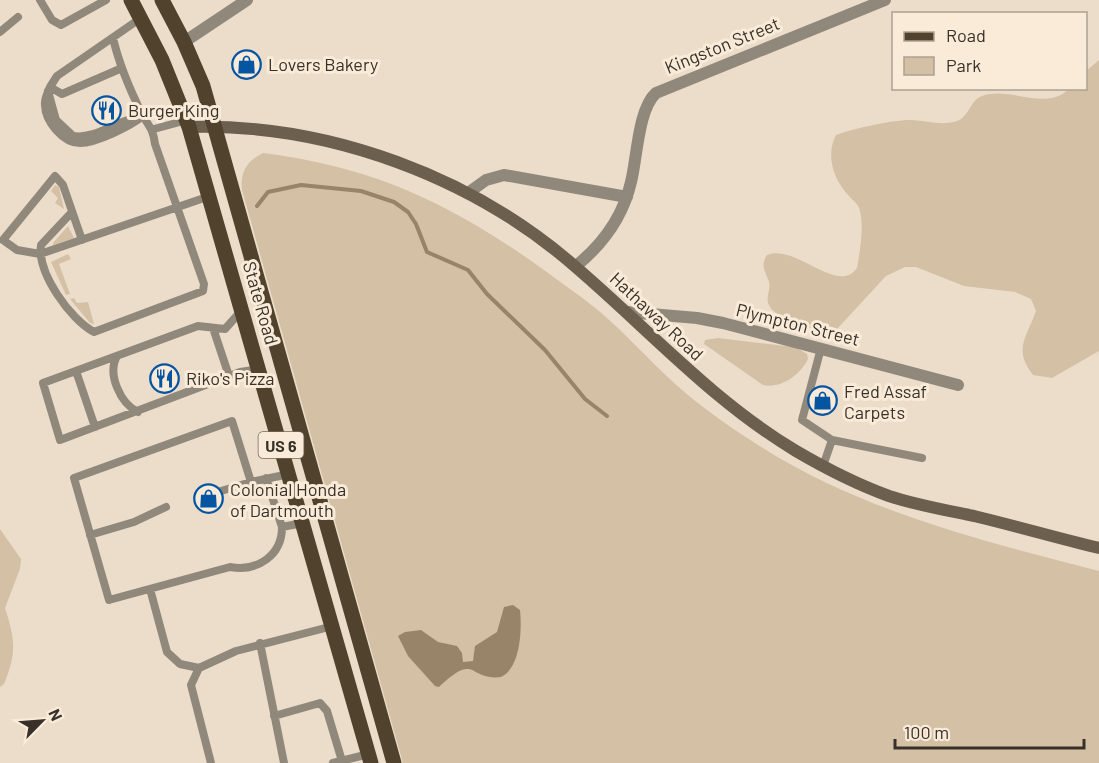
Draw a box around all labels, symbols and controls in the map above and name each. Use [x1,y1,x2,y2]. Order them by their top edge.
street label: Kingston Street [661,12,783,78]
legend [892,12,1087,90]
text: Road [946,24,986,46]
shop icon: Lovers Bakery [231,48,263,80]
place label: Lovers Bakery [268,53,378,75]
text: Park [946,54,981,76]
restaurant icon: Burger King [91,94,123,126]
place label: Burger King [128,99,219,121]
street label: State Road [239,259,283,347]
street label: Hathaway Road [606,267,708,365]
street label: Plympton Street [734,298,862,350]
restaurant icon: Riko's Pizza [149,362,181,394]
place label: Riko's Pizza [186,367,275,389]
place label: Fred Assaf Carpets [844,380,927,423]
shop icon: Fred Assaf Carpets [807,385,839,417]
road number: US 6 [258,432,304,458]
place label: Colonial Honda of Dartmouth [230,478,346,521]
shop icon: Colonial Honda of Dartmouth [193,483,225,515]
north arrow [12,691,72,751]
text: N [45,706,67,723]
scale bar [895,712,1084,750]
text: 100 m [904,721,949,743]

